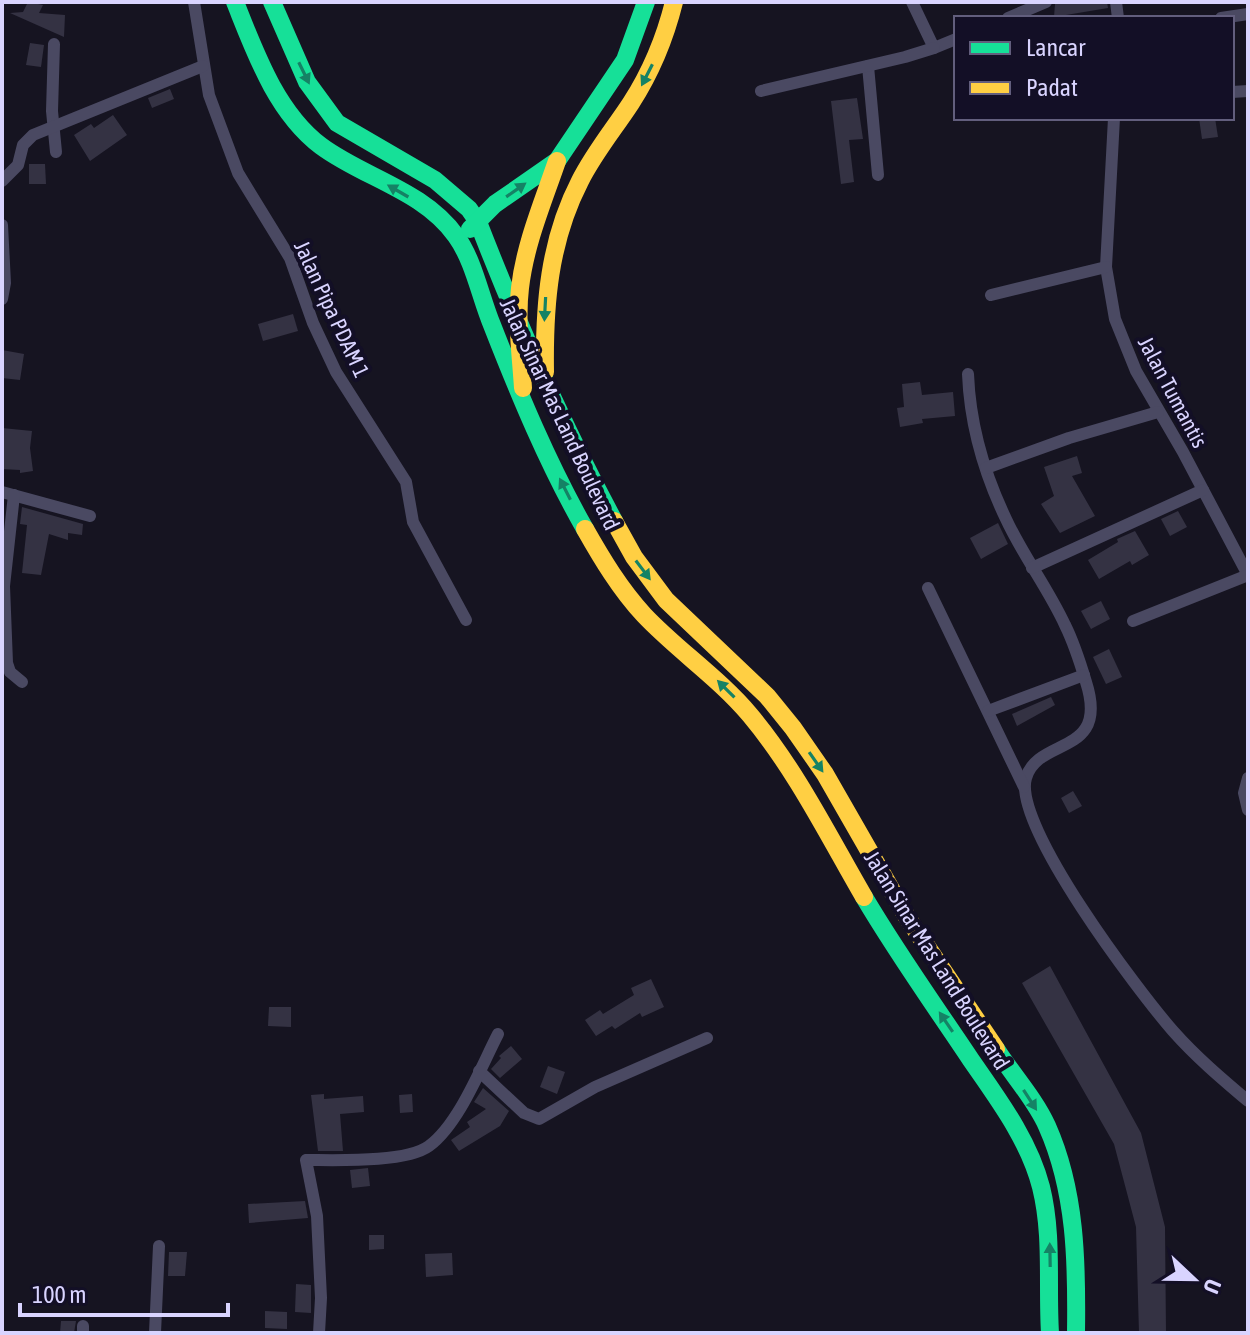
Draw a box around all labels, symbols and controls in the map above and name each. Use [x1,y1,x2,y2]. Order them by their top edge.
legend [954,16,1234,120]
text: Lancar [1026,34,1086,61]
one-way arrow [297,62,311,85]
one-way arrow [640,63,654,86]
text: Padat [1026,74,1078,101]
one-way arrow [506,183,527,198]
one-way arrow [387,184,410,198]
street label: Jalan Pipa PDAM 1 [289,236,375,382]
street label: Jalan Sinar Mas Land Boulevard [495,294,625,534]
one-way arrow [538,297,551,322]
street label: Jalan Tumantis [1133,332,1213,452]
one-way arrow [559,477,572,500]
one-way arrow [635,559,651,580]
one-way arrow [717,681,736,699]
one-way arrow [809,752,824,773]
street label: Jalan Sinar Mas Land Boulevard [859,846,1015,1074]
one-way arrow [938,1012,953,1033]
one-way arrow [1023,1089,1037,1111]
north arrow [1154,1239,1234,1319]
one-way arrow [1044,1242,1056,1267]
scale bar [20,1267,228,1317]
text: U [1198,1276,1227,1297]
text: 100 m [32,1281,86,1308]

